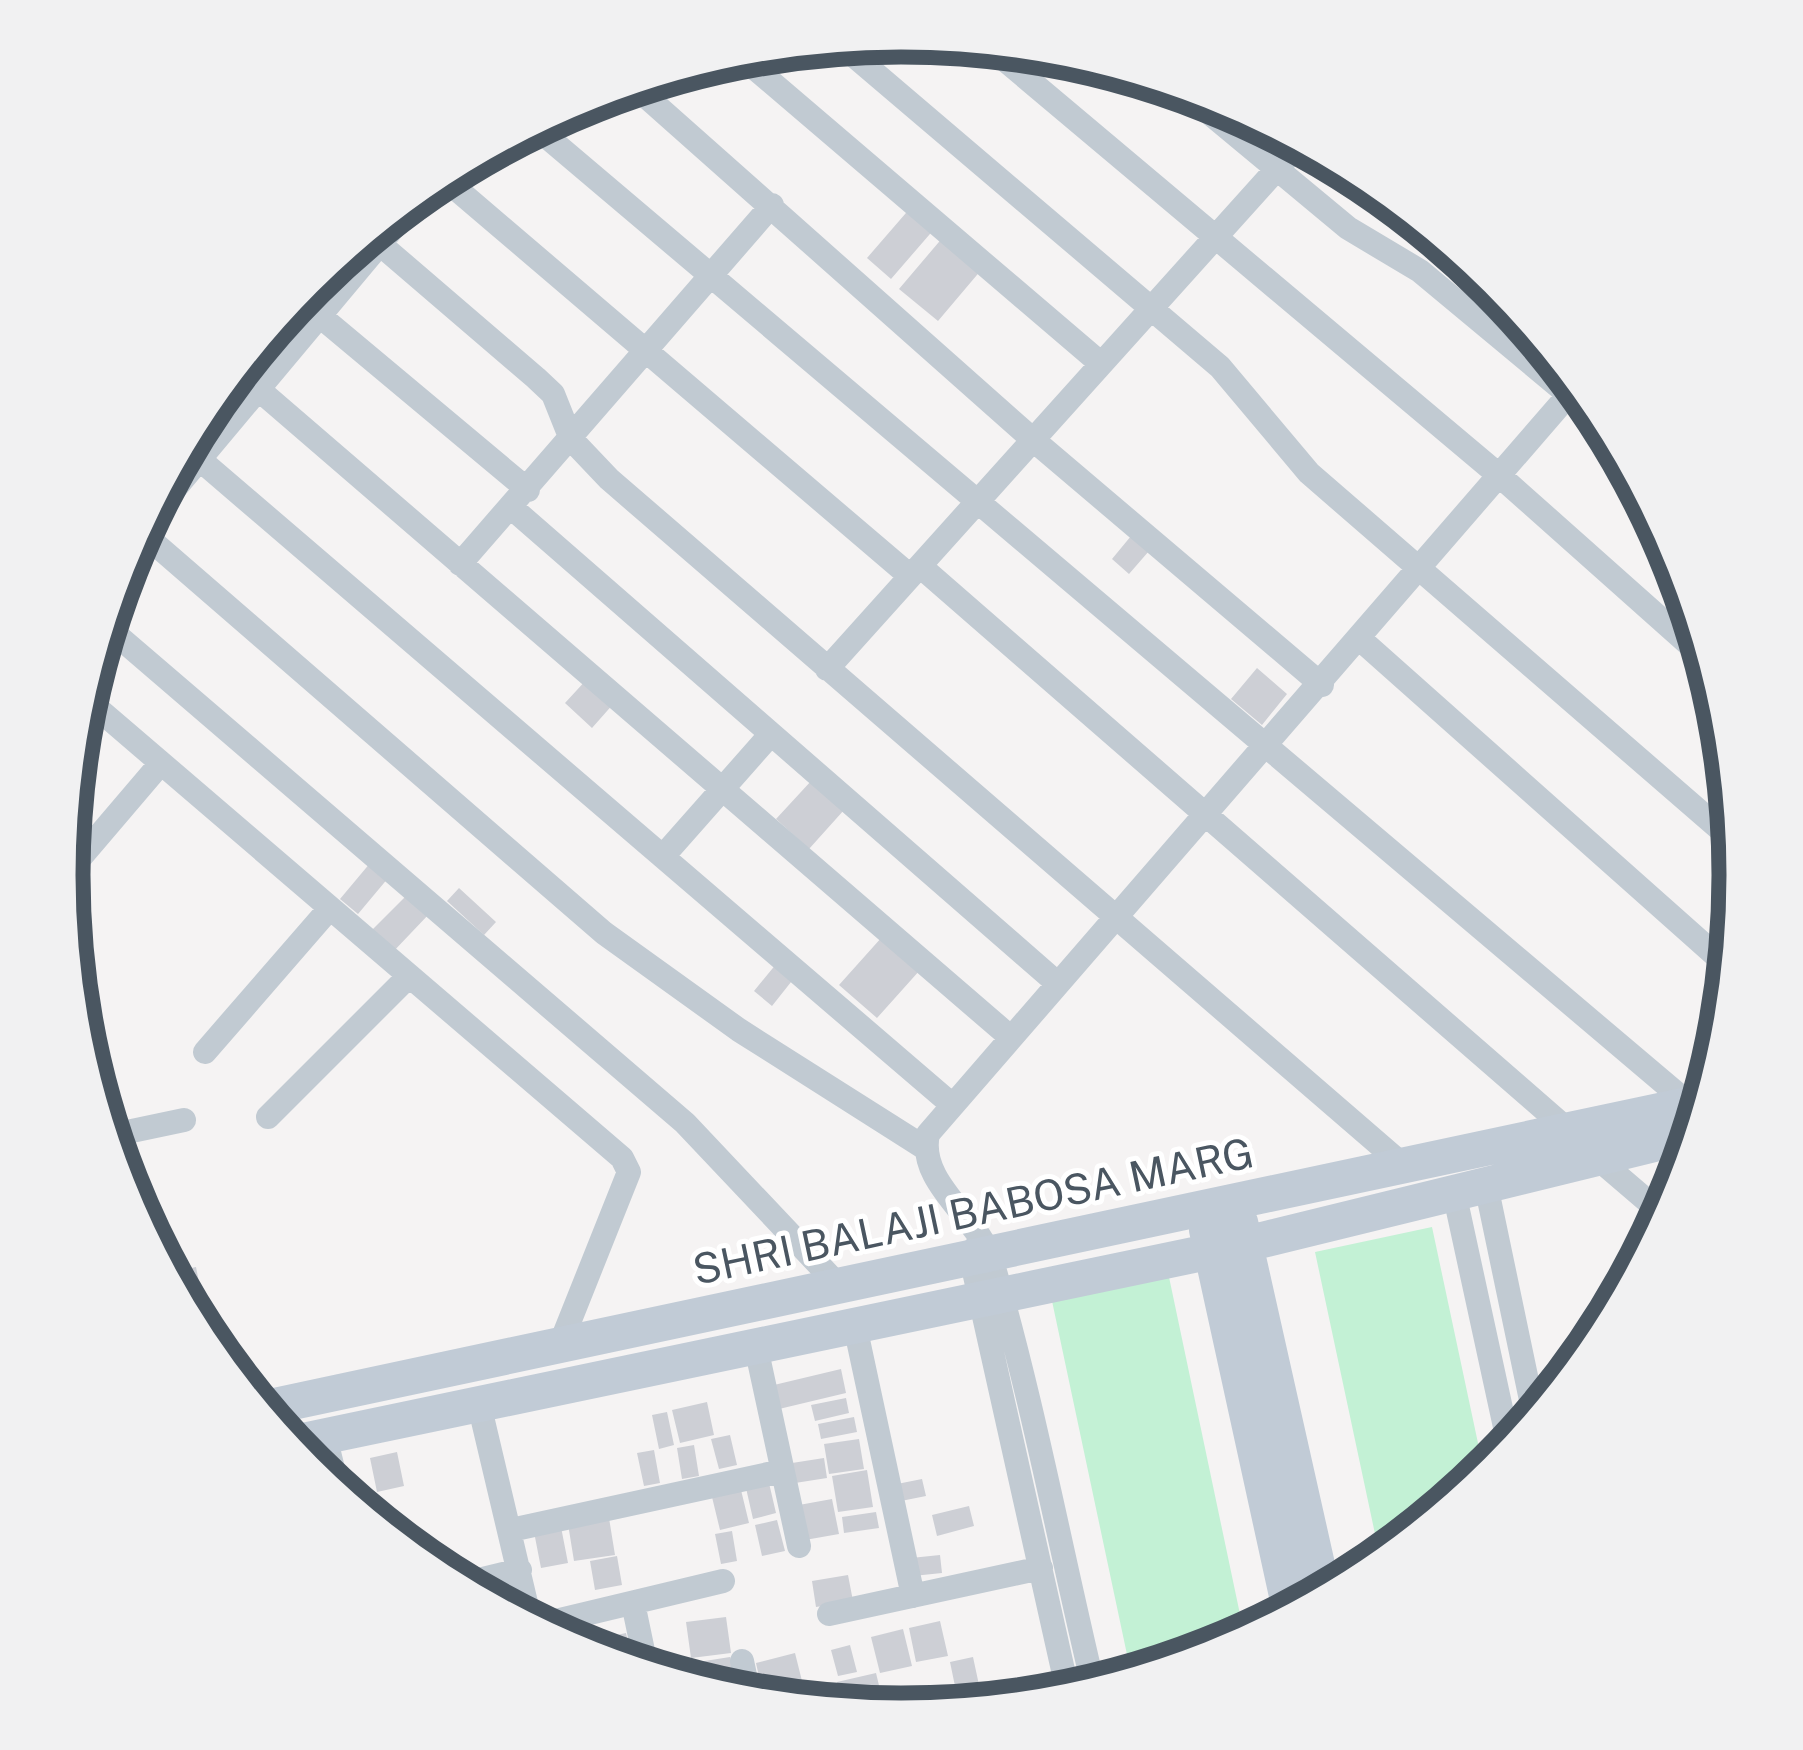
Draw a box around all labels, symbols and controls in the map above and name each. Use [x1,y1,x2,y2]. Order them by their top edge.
street label: SHRI BALAJI BABOSA MARG [688,1127,1258,1294]

